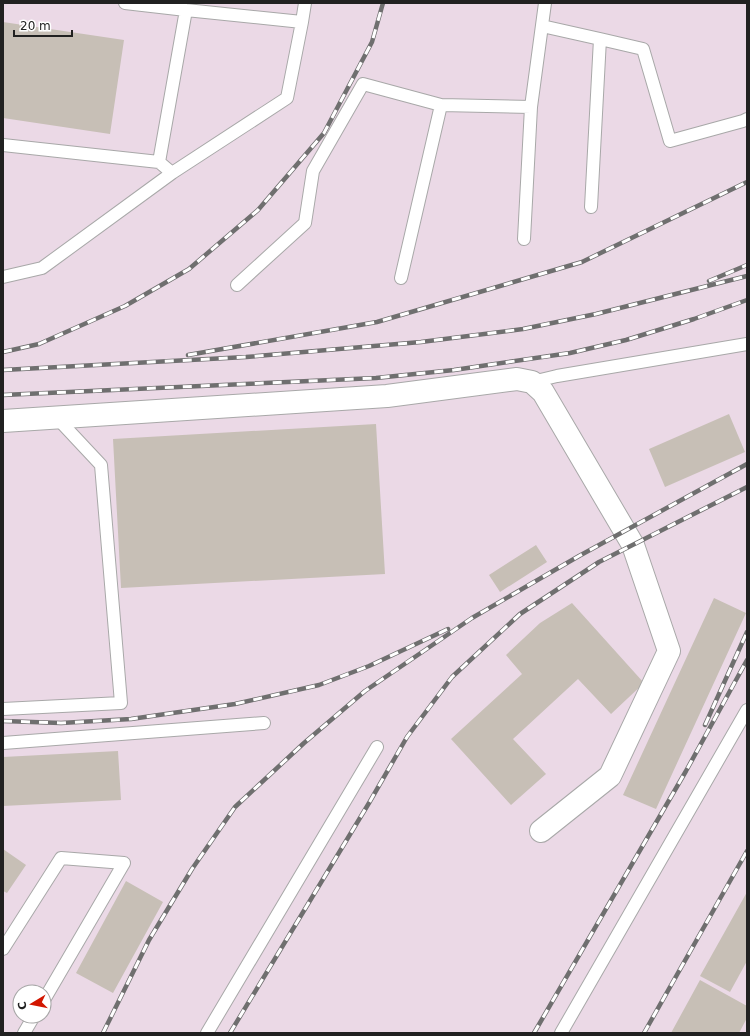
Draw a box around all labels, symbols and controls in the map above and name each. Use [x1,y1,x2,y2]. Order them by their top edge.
scale bar [14,12,72,38]
text: 20 m [20,19,51,33]
north arrow [12,984,52,1024]
text: С [16,1001,30,1011]

